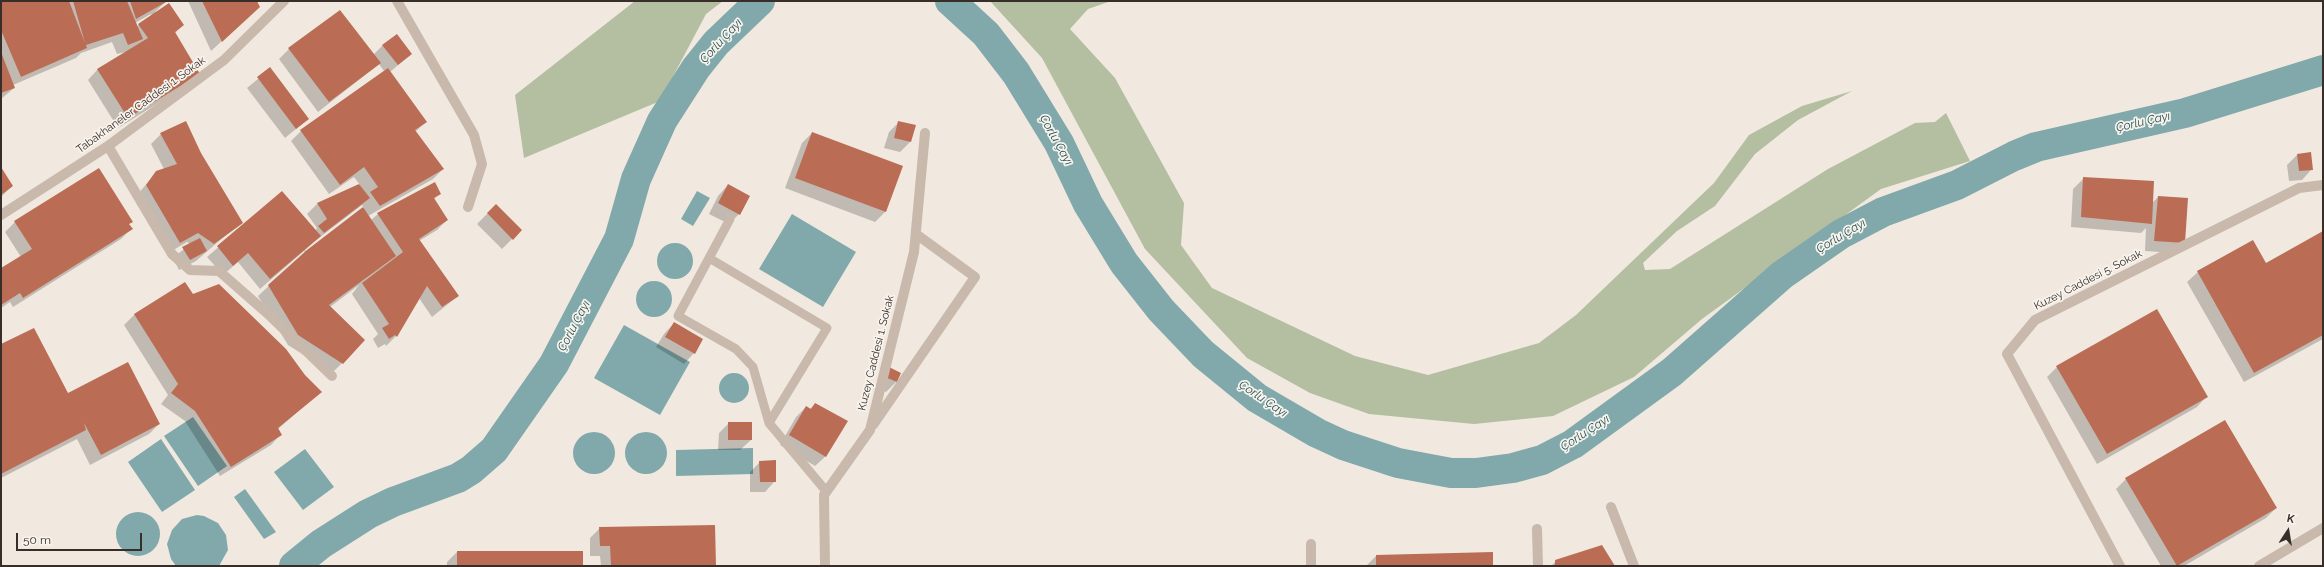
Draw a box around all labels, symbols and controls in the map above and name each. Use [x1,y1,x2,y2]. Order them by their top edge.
water label: Çorlu Çayı [697,16,745,66]
street label: Tabakhaneler Caddesi 1. Sokak [74,54,208,156]
water label: Çorlu Çayı [2114,109,2172,135]
water label: Çorlu Çayı [1036,112,1076,168]
water label: Çorlu Çayı [1814,216,1868,256]
street label: Kuzey Caddesi 5. Sokak [2032,247,2144,313]
street label: Kuzey Caddesi 1. Sokak [855,294,897,412]
water label: Çorlu Çayı [555,298,593,354]
water label: Çorlu Çayı [1236,378,1290,420]
water label: Çorlu Çayı [1558,412,1612,454]
north arrow [2268,511,2308,551]
text: K [2286,512,2296,526]
scale bar [18,525,144,551]
text: 50 m [23,533,51,547]

